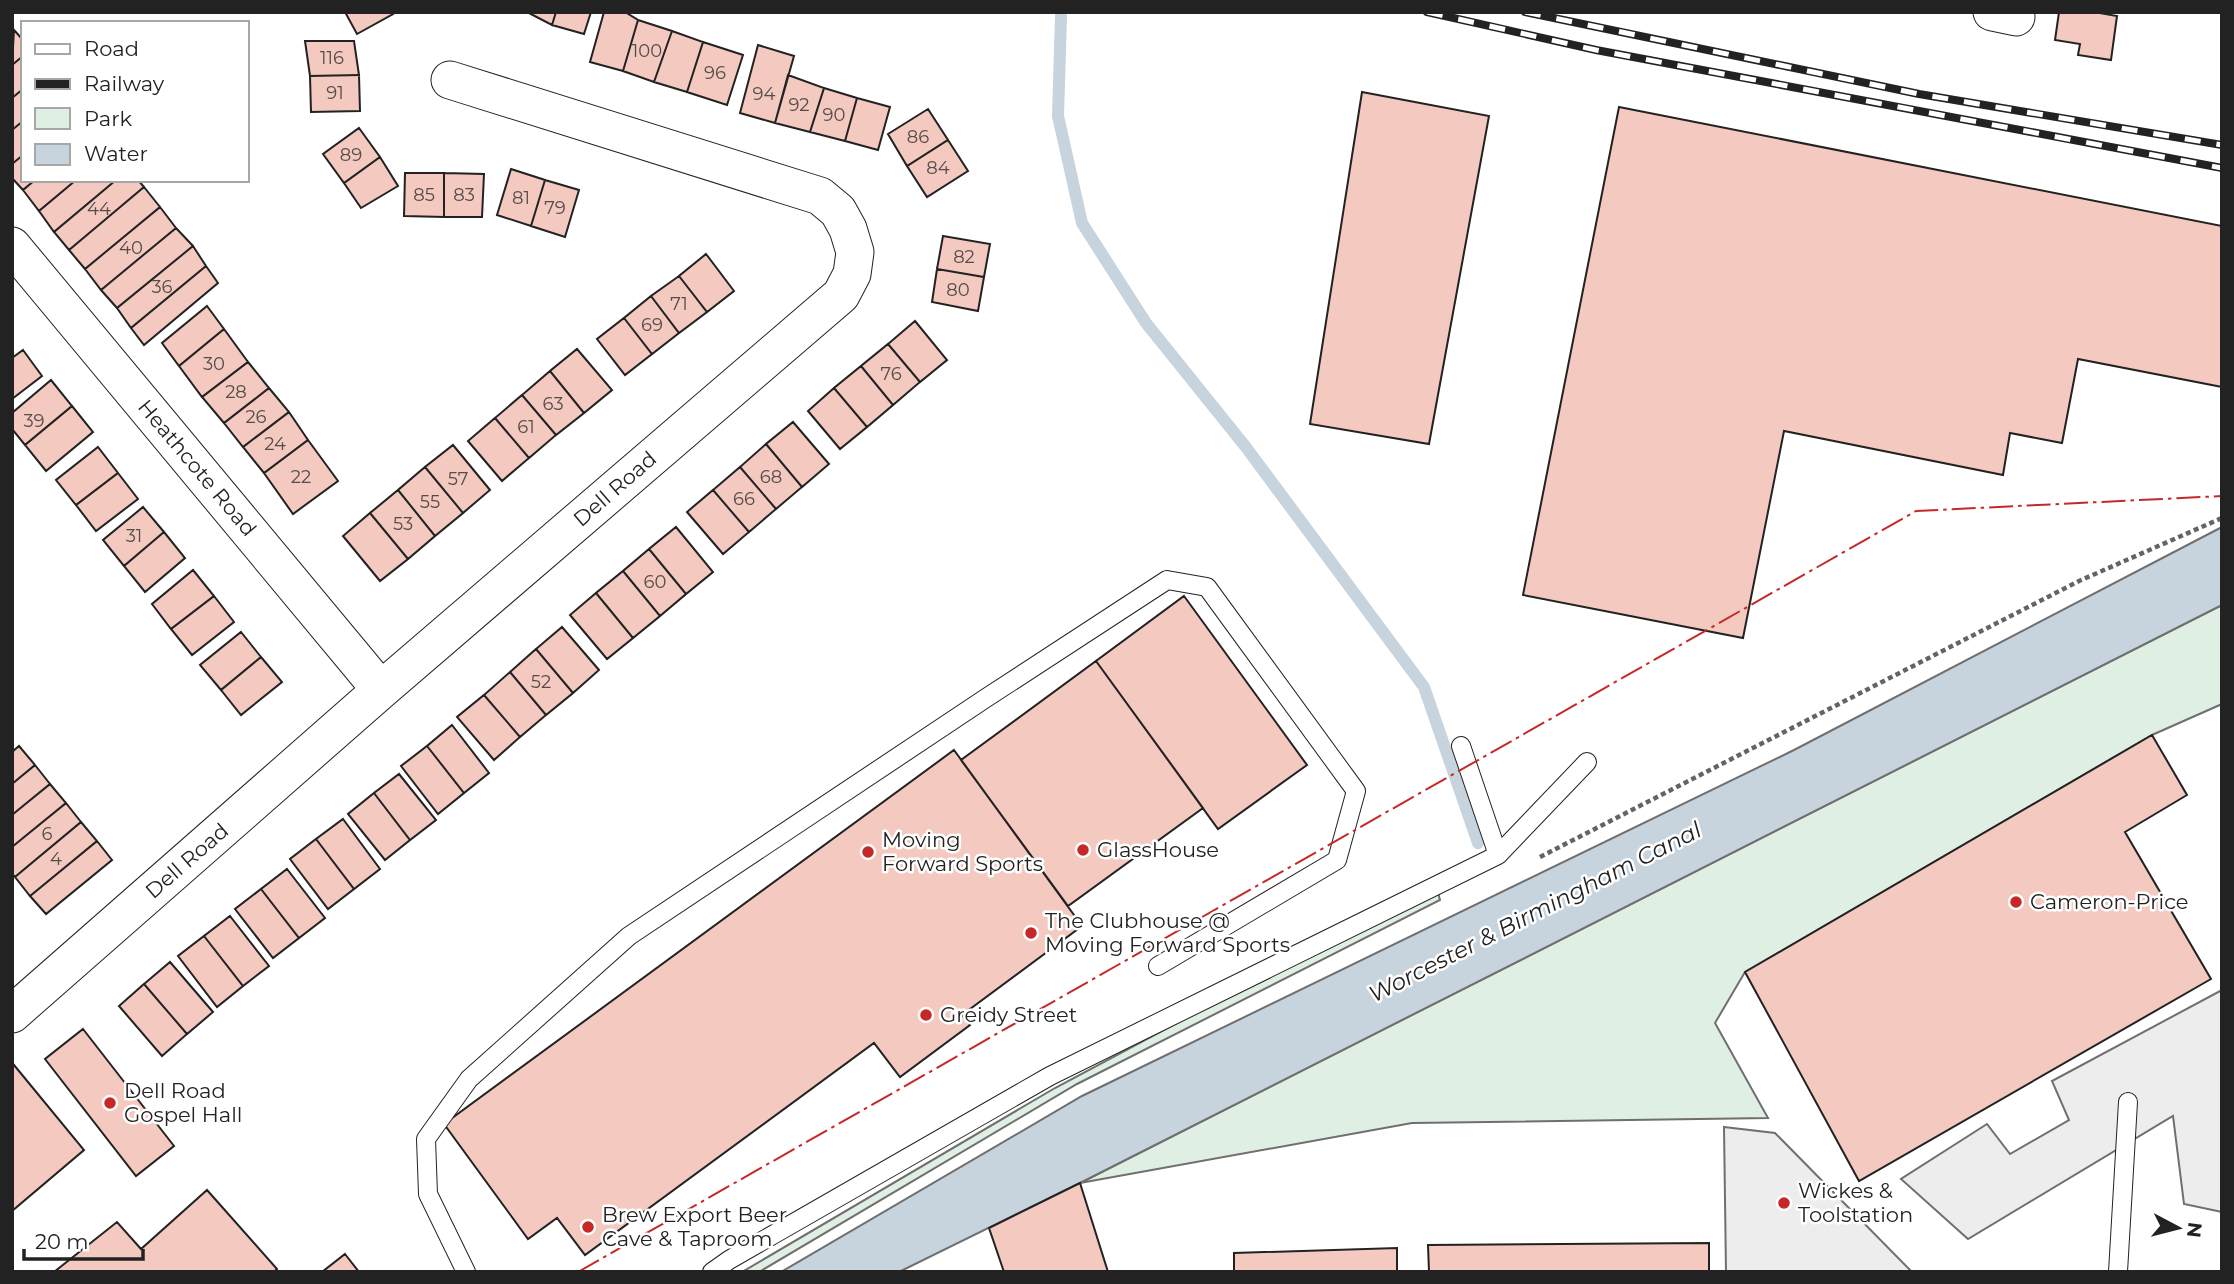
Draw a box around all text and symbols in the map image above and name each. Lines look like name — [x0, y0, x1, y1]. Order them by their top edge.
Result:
legend — [21, 21, 248, 182]
text: Road — [84, 36, 139, 61]
house number: 100 — [632, 40, 662, 62]
house number: 116 — [320, 47, 344, 69]
house number: 96 — [704, 62, 726, 84]
text: Railway — [84, 71, 165, 96]
house number: 91 — [326, 82, 344, 104]
house number: 94 — [753, 83, 776, 105]
house number: 92 — [788, 94, 810, 116]
house number: 90 — [823, 104, 845, 126]
text: Park — [84, 106, 132, 131]
house number: 86 — [907, 126, 929, 148]
text: Water — [84, 141, 148, 166]
house number: 89 — [340, 144, 362, 166]
house number: 84 — [926, 157, 950, 179]
house number: 85 — [413, 184, 435, 206]
house number: 83 — [453, 184, 475, 206]
house number: 81 — [512, 187, 530, 209]
house number: 79 — [544, 197, 566, 219]
house number: 44 — [87, 198, 111, 220]
house number: 40 — [119, 237, 143, 259]
house number: 82 — [953, 246, 975, 268]
house number: 36 — [151, 276, 173, 298]
house number: 80 — [946, 279, 970, 301]
house number: 71 — [670, 293, 688, 315]
house number: 69 — [641, 314, 663, 336]
house number: 30 — [203, 353, 225, 375]
house number: 76 — [880, 363, 902, 385]
house number: 28 — [225, 381, 247, 403]
house number: 63 — [542, 393, 564, 415]
street label: Heathcote Road — [133, 394, 262, 541]
house number: 26 — [245, 406, 267, 428]
house number: 39 — [23, 410, 45, 432]
house number: 61 — [517, 416, 535, 438]
house number: 24 — [264, 433, 286, 455]
street label: Dell Road — [568, 446, 661, 531]
house number: 22 — [291, 466, 311, 488]
house number: 68 — [760, 466, 782, 488]
house number: 57 — [448, 468, 468, 490]
house number: 66 — [733, 488, 755, 510]
house number: 55 — [420, 491, 440, 513]
house number: 53 — [393, 513, 413, 535]
house number: 31 — [126, 525, 142, 547]
house number: 60 — [644, 571, 666, 593]
house number: 52 — [531, 671, 551, 693]
water label: Worcester & Birmingham Canal — [1364, 815, 1707, 1008]
street label: Dell Road — [140, 818, 233, 903]
house number: 6 — [42, 823, 53, 845]
place label: Moving Forward Sports — [882, 827, 1043, 876]
place label: GlassHouse — [1097, 837, 1219, 862]
marker: GlassHouse — [1075, 842, 1091, 858]
marker: Moving Forward Sports — [860, 844, 876, 860]
house number: 4 — [50, 848, 62, 870]
place label: Cameron-Price — [2030, 889, 2188, 914]
marker: Cameron-Price — [2008, 894, 2024, 910]
place label: The Clubhouse @ Moving Forward Sports — [1045, 908, 1290, 957]
marker: The Clubhouse @ Moving Forward Sports — [1023, 925, 1039, 941]
place label: Greidy Street — [940, 1002, 1077, 1027]
marker: Greidy Street — [918, 1007, 934, 1023]
place label: Dell Road Gospel Hall — [124, 1078, 242, 1127]
marker: Dell Road Gospel Hall — [102, 1095, 118, 1111]
place label: Wickes & Toolstation — [1798, 1178, 1913, 1227]
north arrow — [2143, 1193, 2213, 1263]
marker: Wickes & Toolstation — [1776, 1195, 1792, 1211]
place label: Brew Export Beer Cave & Taproom — [602, 1202, 787, 1251]
scale bar — [24, 1218, 144, 1262]
marker: Brew Export Beer Cave & Taproom — [580, 1219, 596, 1235]
text: N — [2182, 1221, 2207, 1239]
text: 20 m — [35, 1229, 89, 1254]

